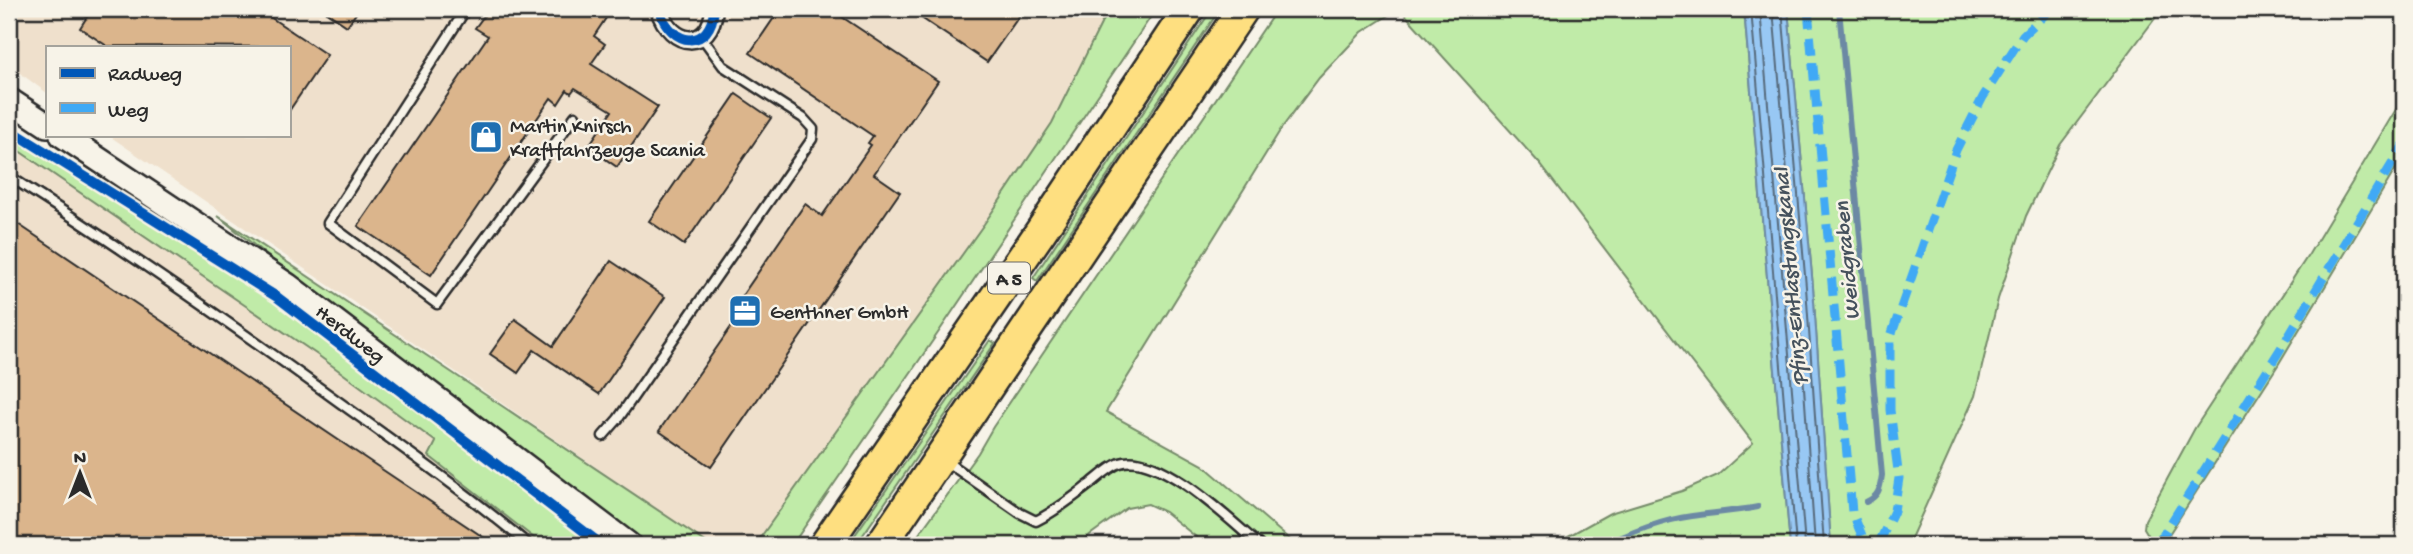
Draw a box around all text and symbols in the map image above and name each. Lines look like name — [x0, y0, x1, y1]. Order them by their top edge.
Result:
legend — [46, 46, 290, 136]
text: Radweg — [108, 64, 182, 89]
text: Weg — [108, 100, 149, 125]
place label: Martin Knirsch Kraftfahrzeuge Scania — [510, 116, 706, 165]
shop icon: Martin Knirsch Kraftfahrzeuge Scania — [467, 118, 505, 156]
water label: Pfinz-Entlastungskanal — [1769, 165, 1815, 387]
water label: Weidgraben — [1830, 199, 1867, 321]
road number: A 5 — [988, 262, 1030, 294]
office icon: Genthner GmbH — [726, 292, 764, 330]
street label: Herdweg — [309, 301, 389, 371]
place label: Genthner GmbH — [770, 302, 909, 327]
north arrow — [46, 438, 116, 508]
text: N — [74, 448, 86, 471]

